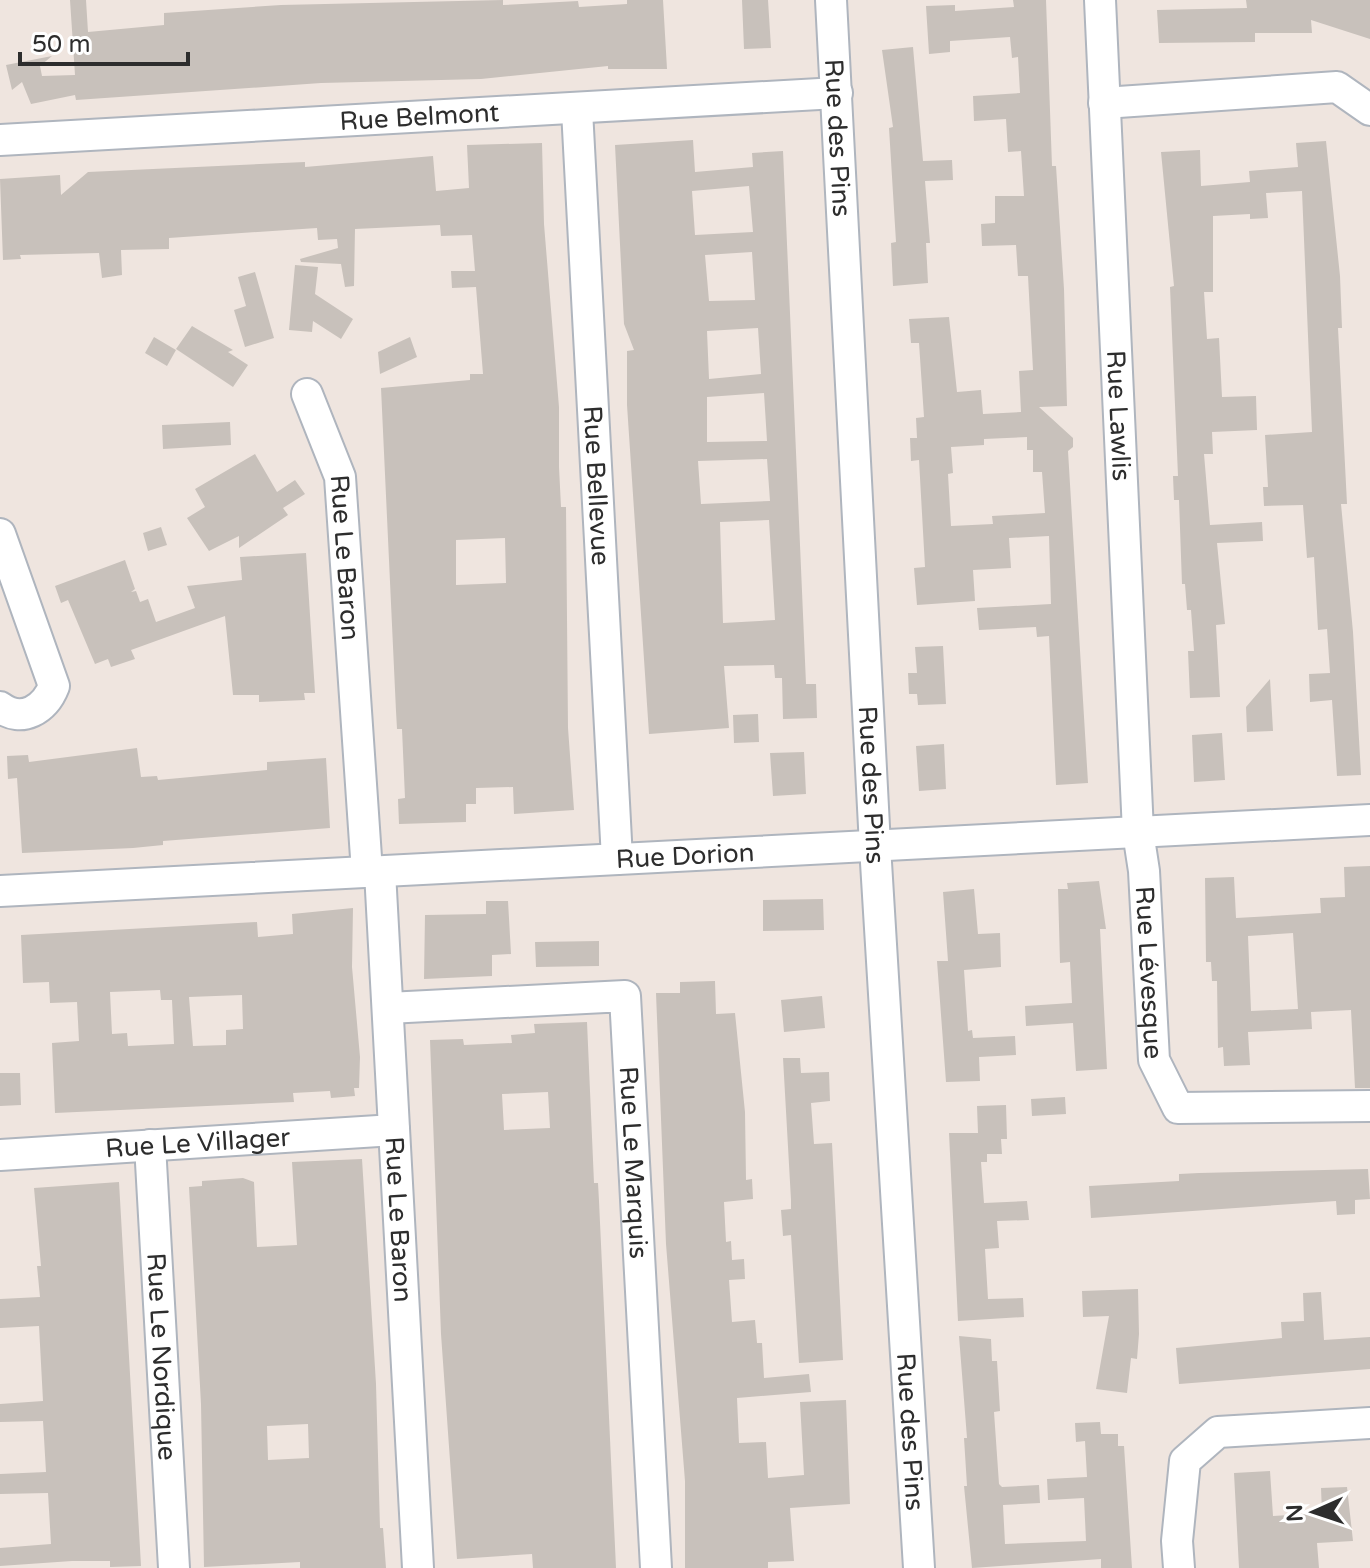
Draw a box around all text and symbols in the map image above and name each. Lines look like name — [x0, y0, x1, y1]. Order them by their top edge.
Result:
scale bar — [20, 16, 188, 66]
text: 50 m — [32, 30, 90, 59]
street label: Rue des Pins — [818, 58, 857, 218]
street label: Rue Belmont — [339, 97, 500, 137]
street label: Rue Lawlis — [1100, 349, 1137, 482]
street label: Rue Bellevue — [577, 405, 616, 566]
street label: Rue Le Baron — [324, 474, 366, 641]
street label: Rue des Pins — [852, 705, 891, 865]
street label: Rue Dorion — [615, 837, 755, 875]
street label: Rue Lévesque — [1129, 885, 1169, 1060]
street label: Rue Le Marquis — [613, 1065, 654, 1260]
street label: Rue Le Villager — [104, 1122, 291, 1164]
street label: Rue Le Baron — [378, 1136, 418, 1303]
street label: Rue Le Nordique — [140, 1252, 183, 1461]
street label: Rue des Pins — [890, 1352, 930, 1512]
north arrow — [1274, 1472, 1354, 1552]
text: N — [1282, 1503, 1308, 1522]

